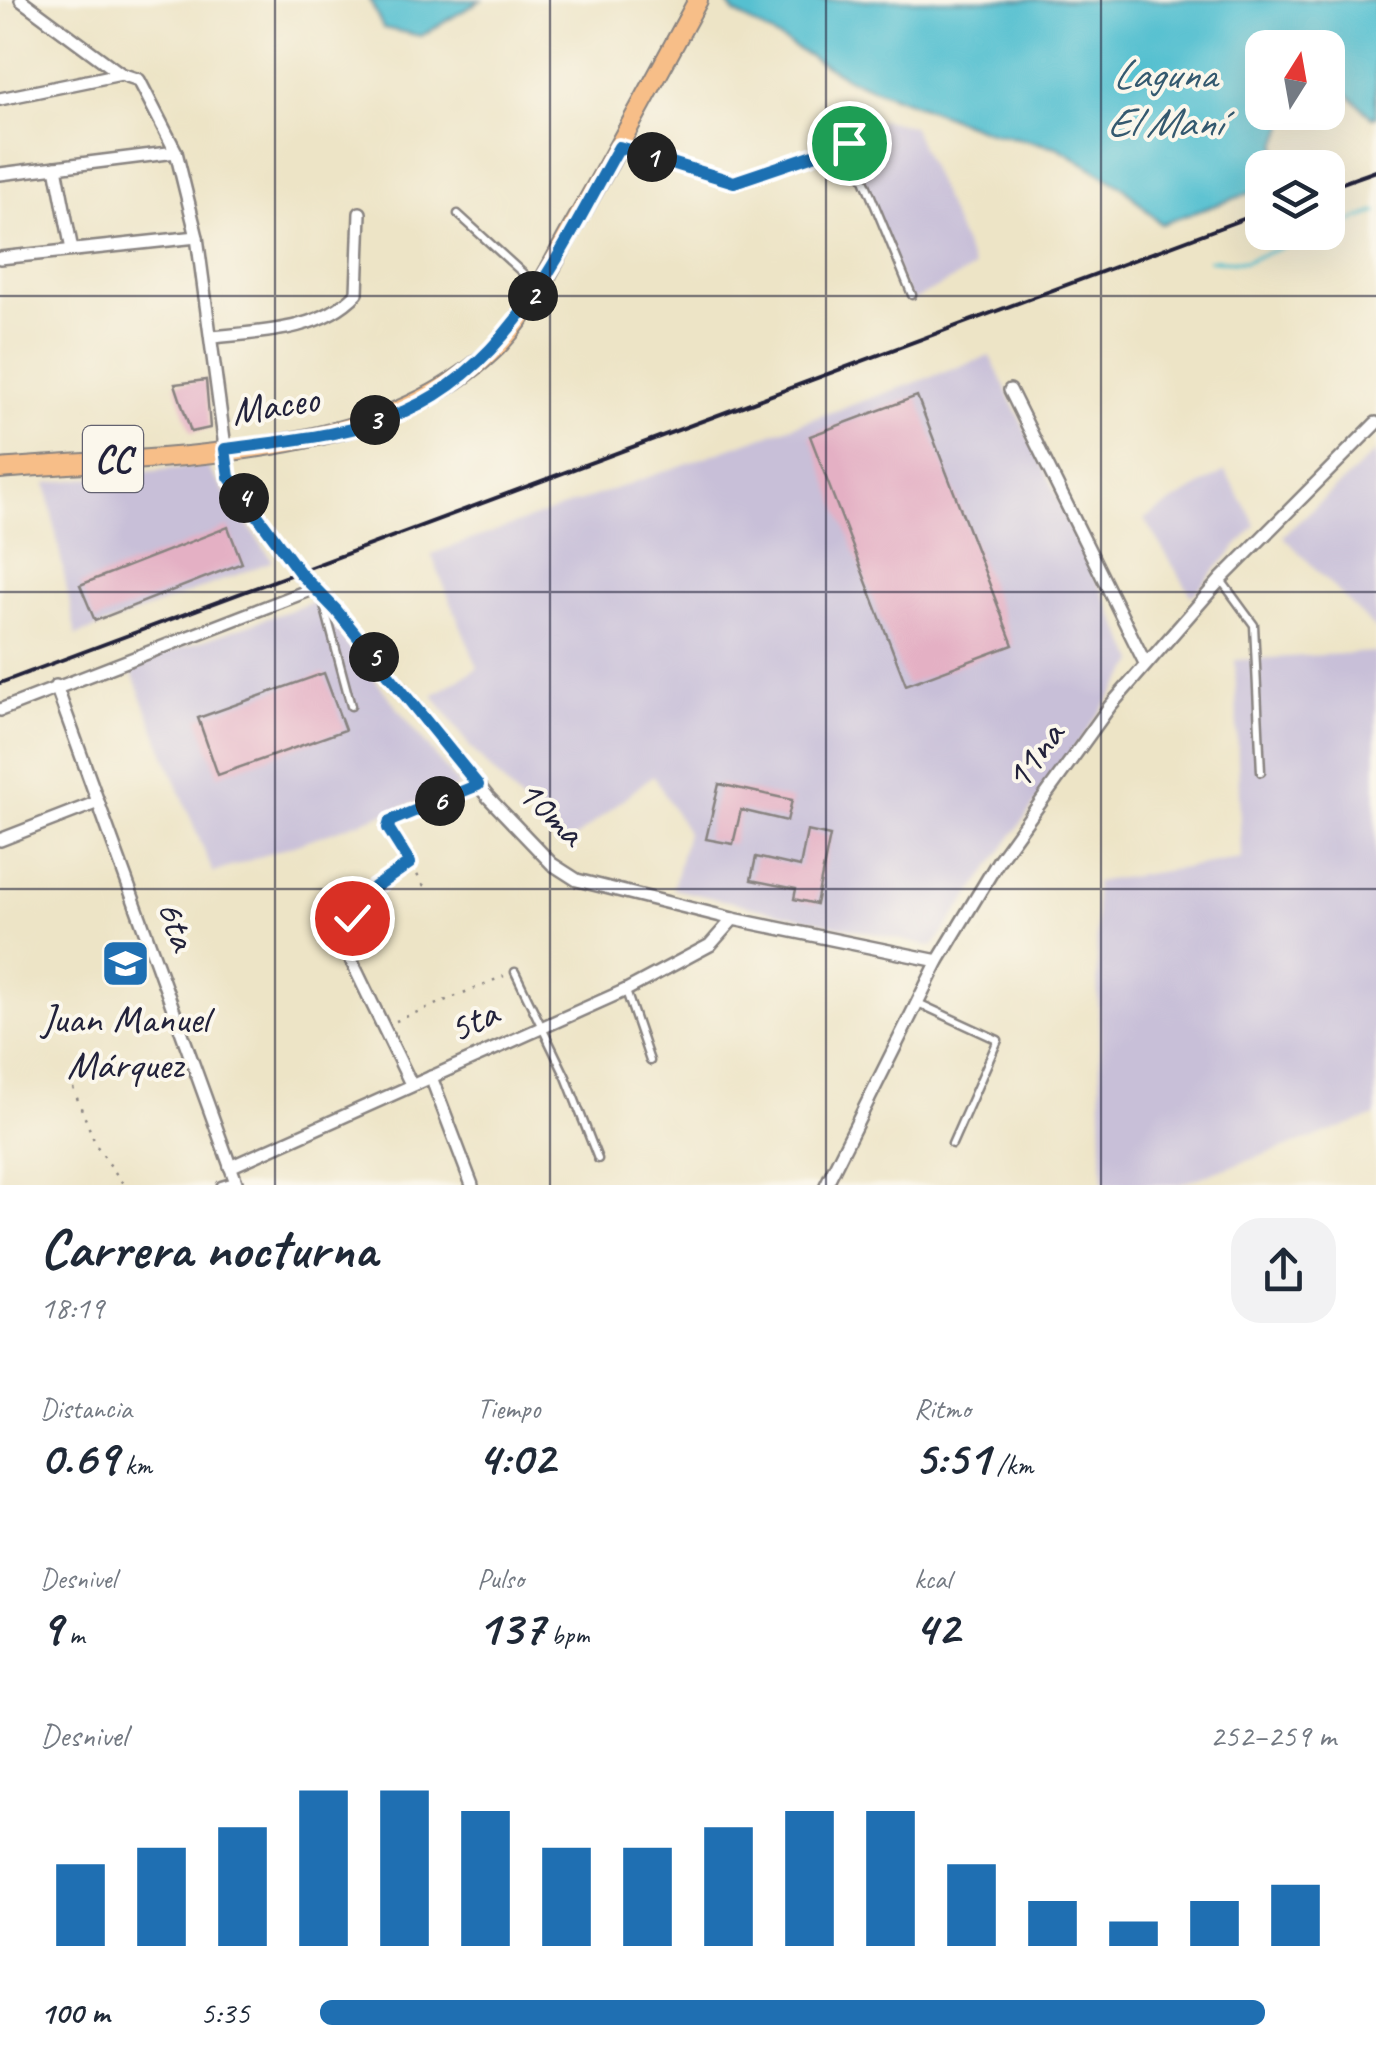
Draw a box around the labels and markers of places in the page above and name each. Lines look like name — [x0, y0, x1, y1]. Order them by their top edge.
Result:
pin — [807, 101, 892, 186]
pin: 1 — [627, 132, 677, 182]
pin: 2 — [508, 271, 558, 321]
pin: 3 — [350, 395, 400, 445]
pin: 4 — [219, 473, 269, 523]
pin: 5 — [349, 632, 399, 682]
pin: 6 — [415, 776, 465, 826]
pin — [310, 876, 395, 961]
school or university icon: Juan Manuel Márquez — [99, 938, 151, 990]
place label: Juan Manuel Márquez — [39, 994, 215, 1090]

